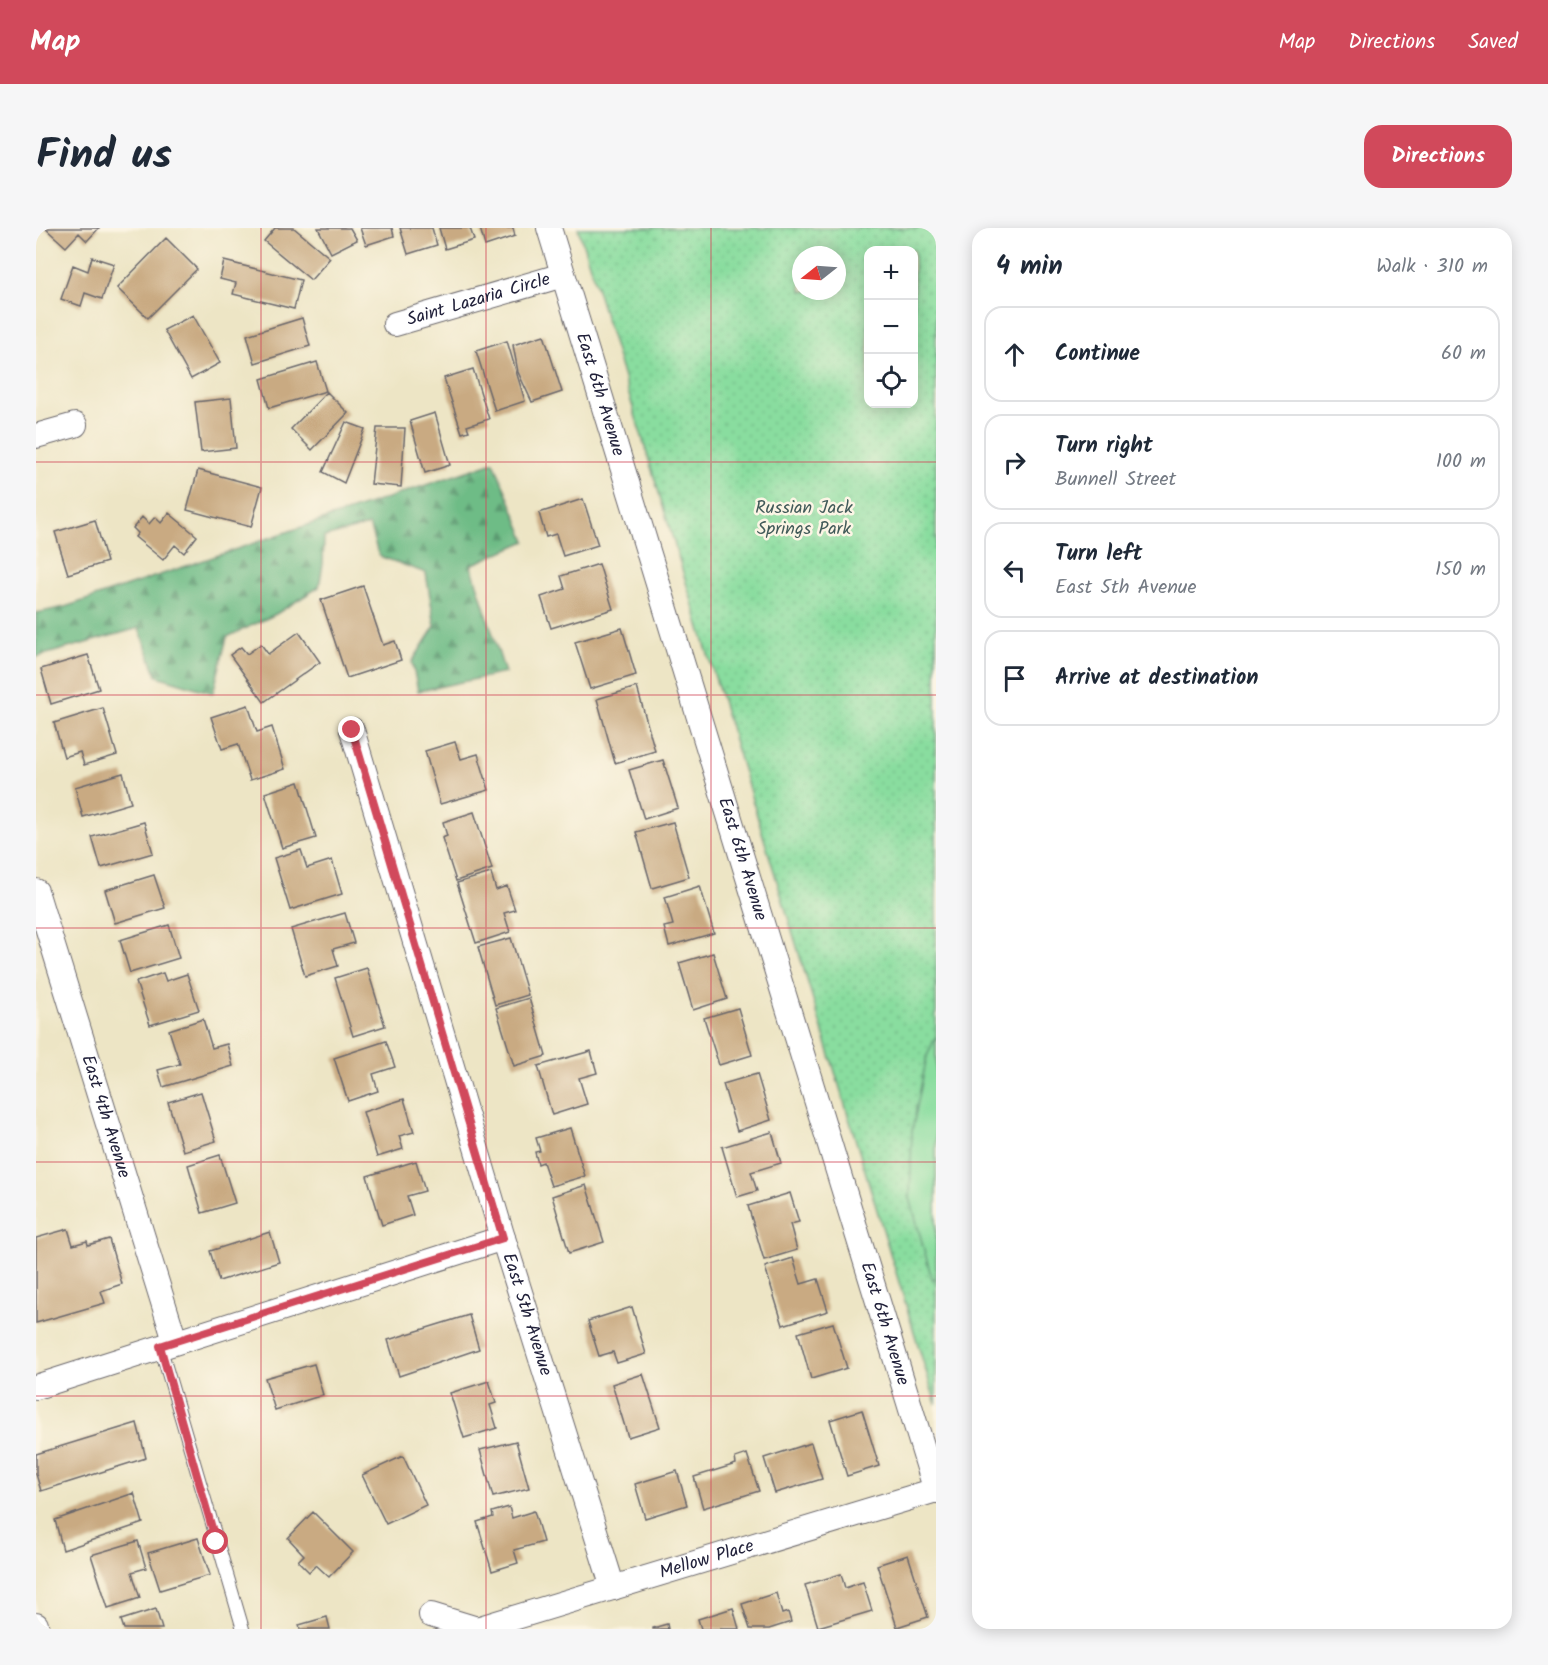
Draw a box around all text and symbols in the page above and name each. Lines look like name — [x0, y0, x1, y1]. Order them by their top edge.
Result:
text: Map — [30, 20, 81, 65]
text: Map — [1279, 26, 1315, 59]
text: Directions — [1348, 26, 1435, 59]
text: Saved — [1468, 26, 1518, 59]
text: Find us — [36, 123, 172, 190]
button: Directions — [1364, 125, 1512, 188]
north arrow — [792, 246, 846, 300]
map controls — [864, 246, 918, 408]
button: + — [864, 246, 918, 300]
text: 4 min — [996, 246, 1063, 288]
text: Walk · 310 m — [1376, 251, 1488, 283]
street label: Saint Lazaria Circle — [403, 265, 554, 334]
button: − — [864, 300, 918, 354]
street label: East 6th Avenue — [567, 329, 633, 460]
text: Continue — [1055, 337, 1140, 372]
icon: ahead — [998, 338, 1031, 371]
text: 60 m — [1441, 338, 1486, 370]
button: locate — [864, 354, 918, 408]
text: Turn right — [1055, 429, 1153, 464]
icon: right — [998, 446, 1031, 479]
text: 100 m — [1436, 446, 1486, 478]
text: Bunnell Street — [1055, 464, 1176, 496]
park label: Russian Jack Springs Park — [755, 494, 853, 544]
text: Turn left — [1055, 537, 1142, 572]
icon: left — [998, 554, 1031, 587]
text: 150 m — [1435, 554, 1486, 586]
text: East 5th Avenue — [1055, 572, 1196, 604]
text: Arrive at destination — [1055, 661, 1258, 696]
icon: arrive — [998, 662, 1031, 695]
route end — [338, 716, 364, 742]
street label: East 6th Avenue — [710, 794, 775, 924]
street label: East 4th Avenue — [73, 1051, 138, 1182]
street label: East 5th Avenue — [494, 1249, 560, 1379]
street label: East 6th Avenue — [852, 1258, 917, 1389]
route start — [202, 1528, 228, 1554]
street label: Mellow Place — [656, 1531, 758, 1587]

